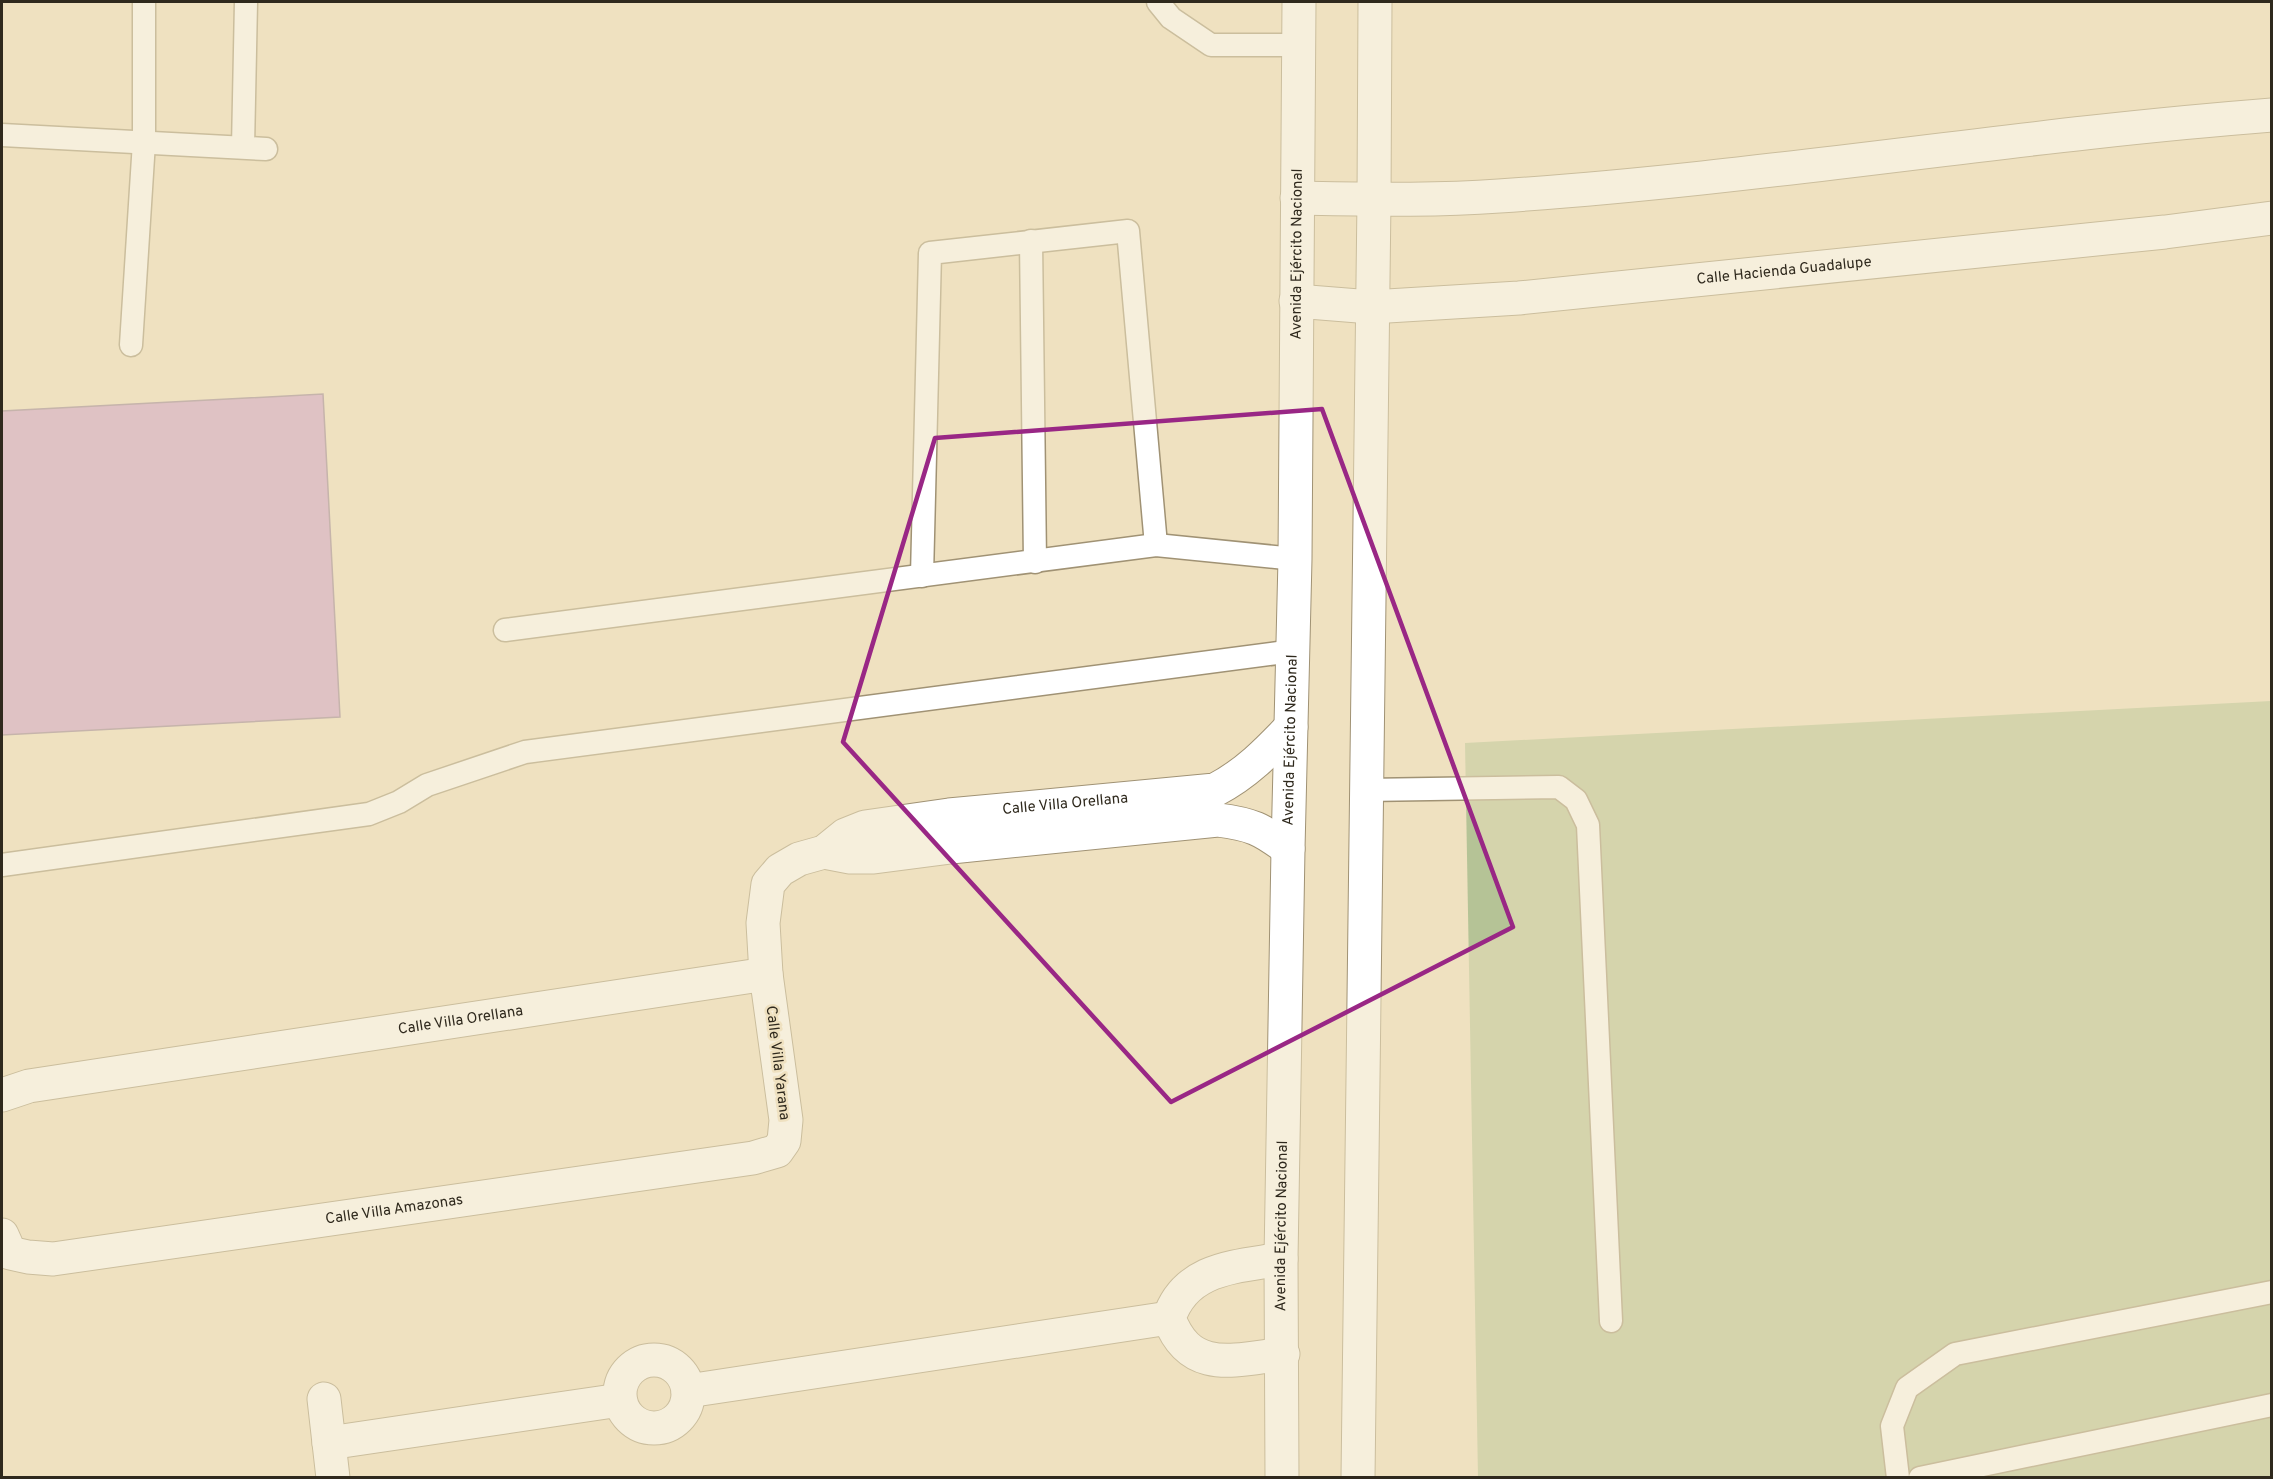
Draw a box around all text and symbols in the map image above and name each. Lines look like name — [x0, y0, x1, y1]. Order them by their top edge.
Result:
street label: Avenida Ejército Nacional — [1287, 169, 1307, 340]
street label: Calle Hacienda Guadalupe — [1696, 253, 1873, 289]
street label: Avenida Ejército Nacional — [1279, 654, 1302, 826]
street label: Calle Villa Orellana — [1001, 789, 1129, 819]
street label: Calle Villa Orellana — [397, 1002, 524, 1039]
street label: Calle Villa Yarana — [761, 1005, 793, 1121]
street label: Avenida Ejército Nacional — [1271, 1140, 1293, 1312]
street label: Calle Villa Amazonas — [324, 1190, 464, 1229]

